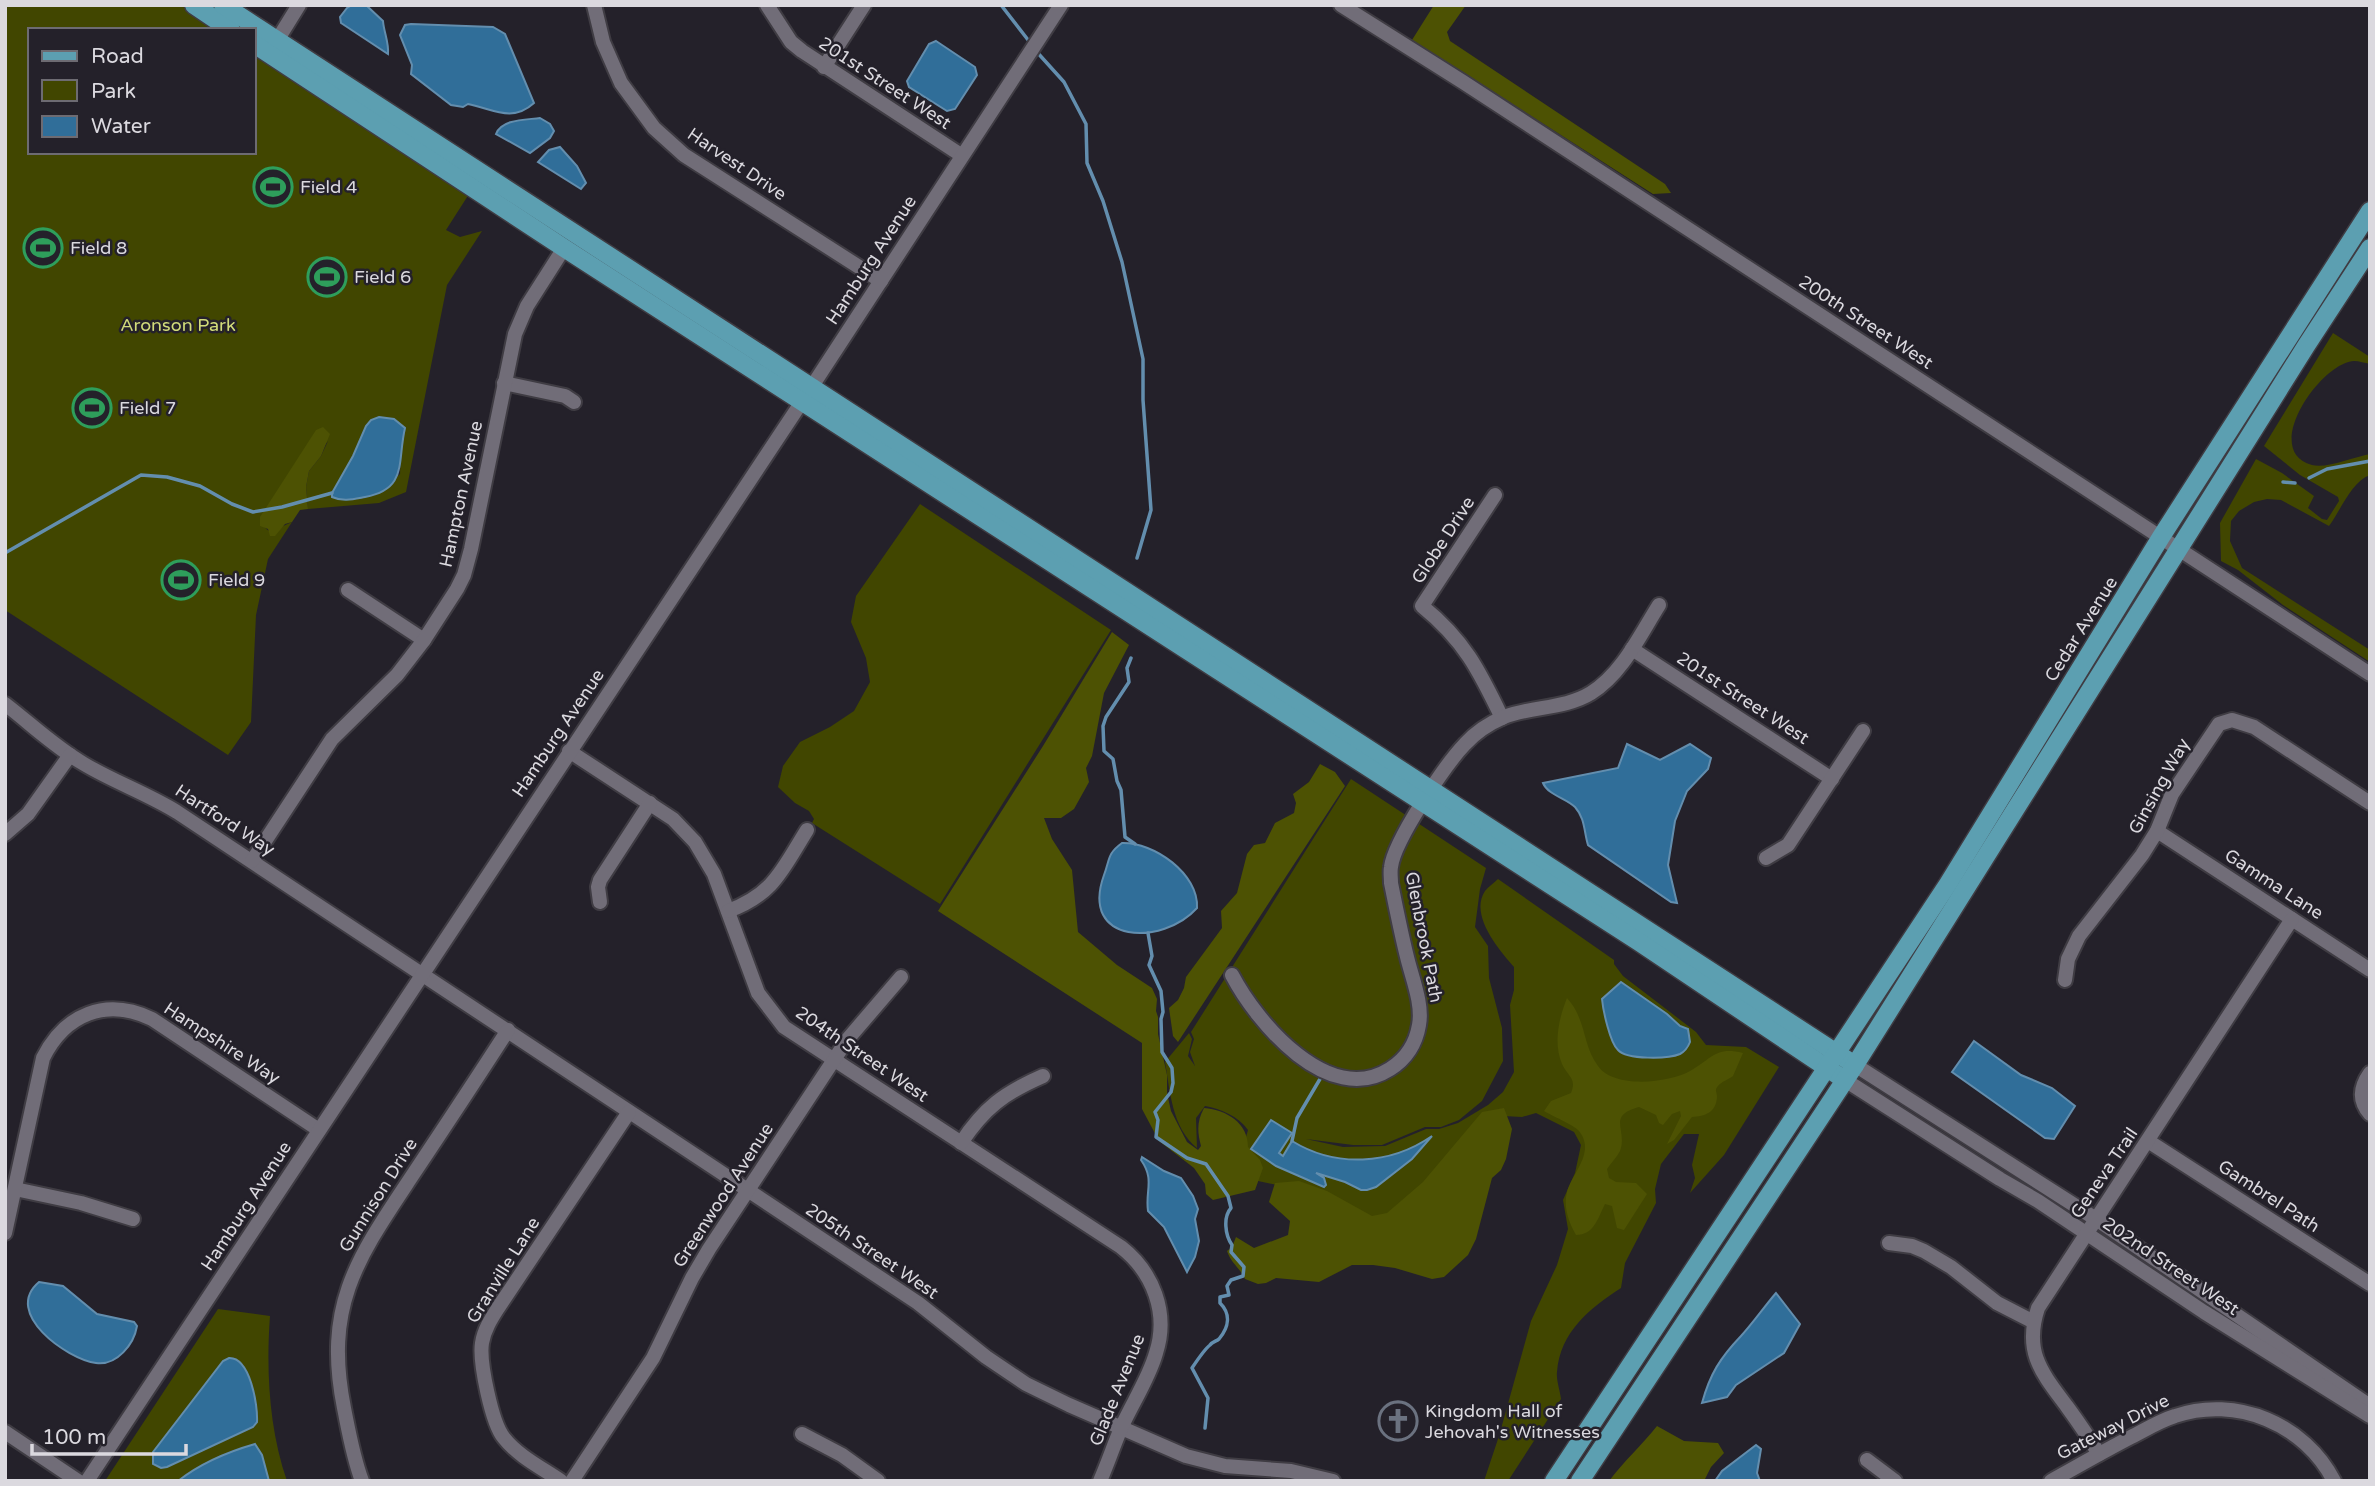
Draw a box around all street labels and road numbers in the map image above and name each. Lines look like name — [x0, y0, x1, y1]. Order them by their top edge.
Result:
street label: 201st Street West — [815, 32, 955, 134]
street label: Harvest Drive — [683, 123, 791, 205]
street label: Hamburg Avenue — [821, 191, 921, 329]
street label: 200th Street West — [1795, 270, 1937, 374]
street label: Hampton Avenue — [435, 419, 487, 569]
street label: Globe Drive — [1407, 492, 1479, 588]
street label: Cedar Avenue — [2040, 572, 2122, 686]
street label: 201st Street West — [1673, 647, 1813, 749]
street label: Hamburg Avenue — [507, 665, 609, 801]
street label: Ginsing Way — [2124, 734, 2195, 838]
street label: Hartford Way — [171, 780, 279, 861]
street label: Gamma Lane — [2221, 844, 2327, 924]
street label: Glenbrook Path — [1401, 870, 1447, 1004]
street label: Hampshire Way — [160, 997, 285, 1089]
street label: 204th Street West — [791, 1001, 933, 1107]
street label: Greenwood Avenue — [668, 1119, 778, 1271]
street label: Geneva Trail — [2066, 1123, 2142, 1223]
street label: Gunnison Drive — [334, 1134, 422, 1256]
street label: Hamburg Avenue — [196, 1137, 296, 1275]
street label: Gambrel Path — [2214, 1155, 2324, 1237]
street label: 205th Street West — [801, 1198, 943, 1304]
street label: 202nd Street West — [2098, 1212, 2244, 1320]
street label: Granville Lane — [462, 1213, 544, 1327]
street label: Glade Avenue — [1085, 1331, 1149, 1449]
street label: Gateway Drive — [2053, 1389, 2173, 1465]

